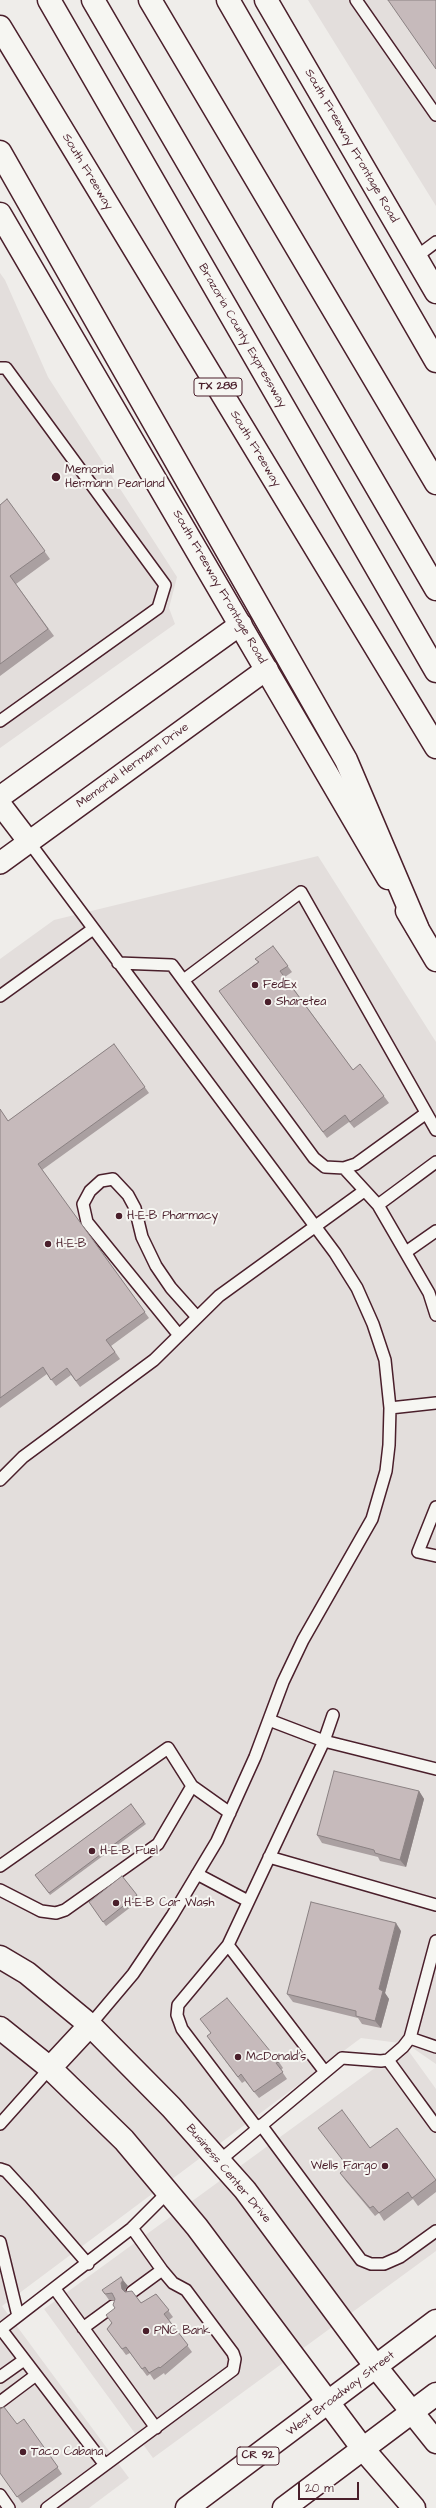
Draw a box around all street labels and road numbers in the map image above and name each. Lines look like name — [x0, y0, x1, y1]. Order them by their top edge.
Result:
street label: South Freeway Frontage Road — [301, 67, 401, 225]
street label: South Freeway — [59, 131, 115, 213]
street label: Brazoria County Expressway — [195, 261, 289, 411]
road number: TX 288 — [194, 378, 242, 396]
street label: South Freeway — [227, 408, 283, 490]
street label: South Freeway Frontage Road — [169, 508, 269, 666]
street label: Memorial Hermann Drive — [74, 720, 192, 812]
street label: Business Center Drive — [182, 2122, 274, 2226]
street label: West Broadway Street — [284, 2349, 398, 2439]
road number: CR 92 — [237, 2447, 279, 2465]

